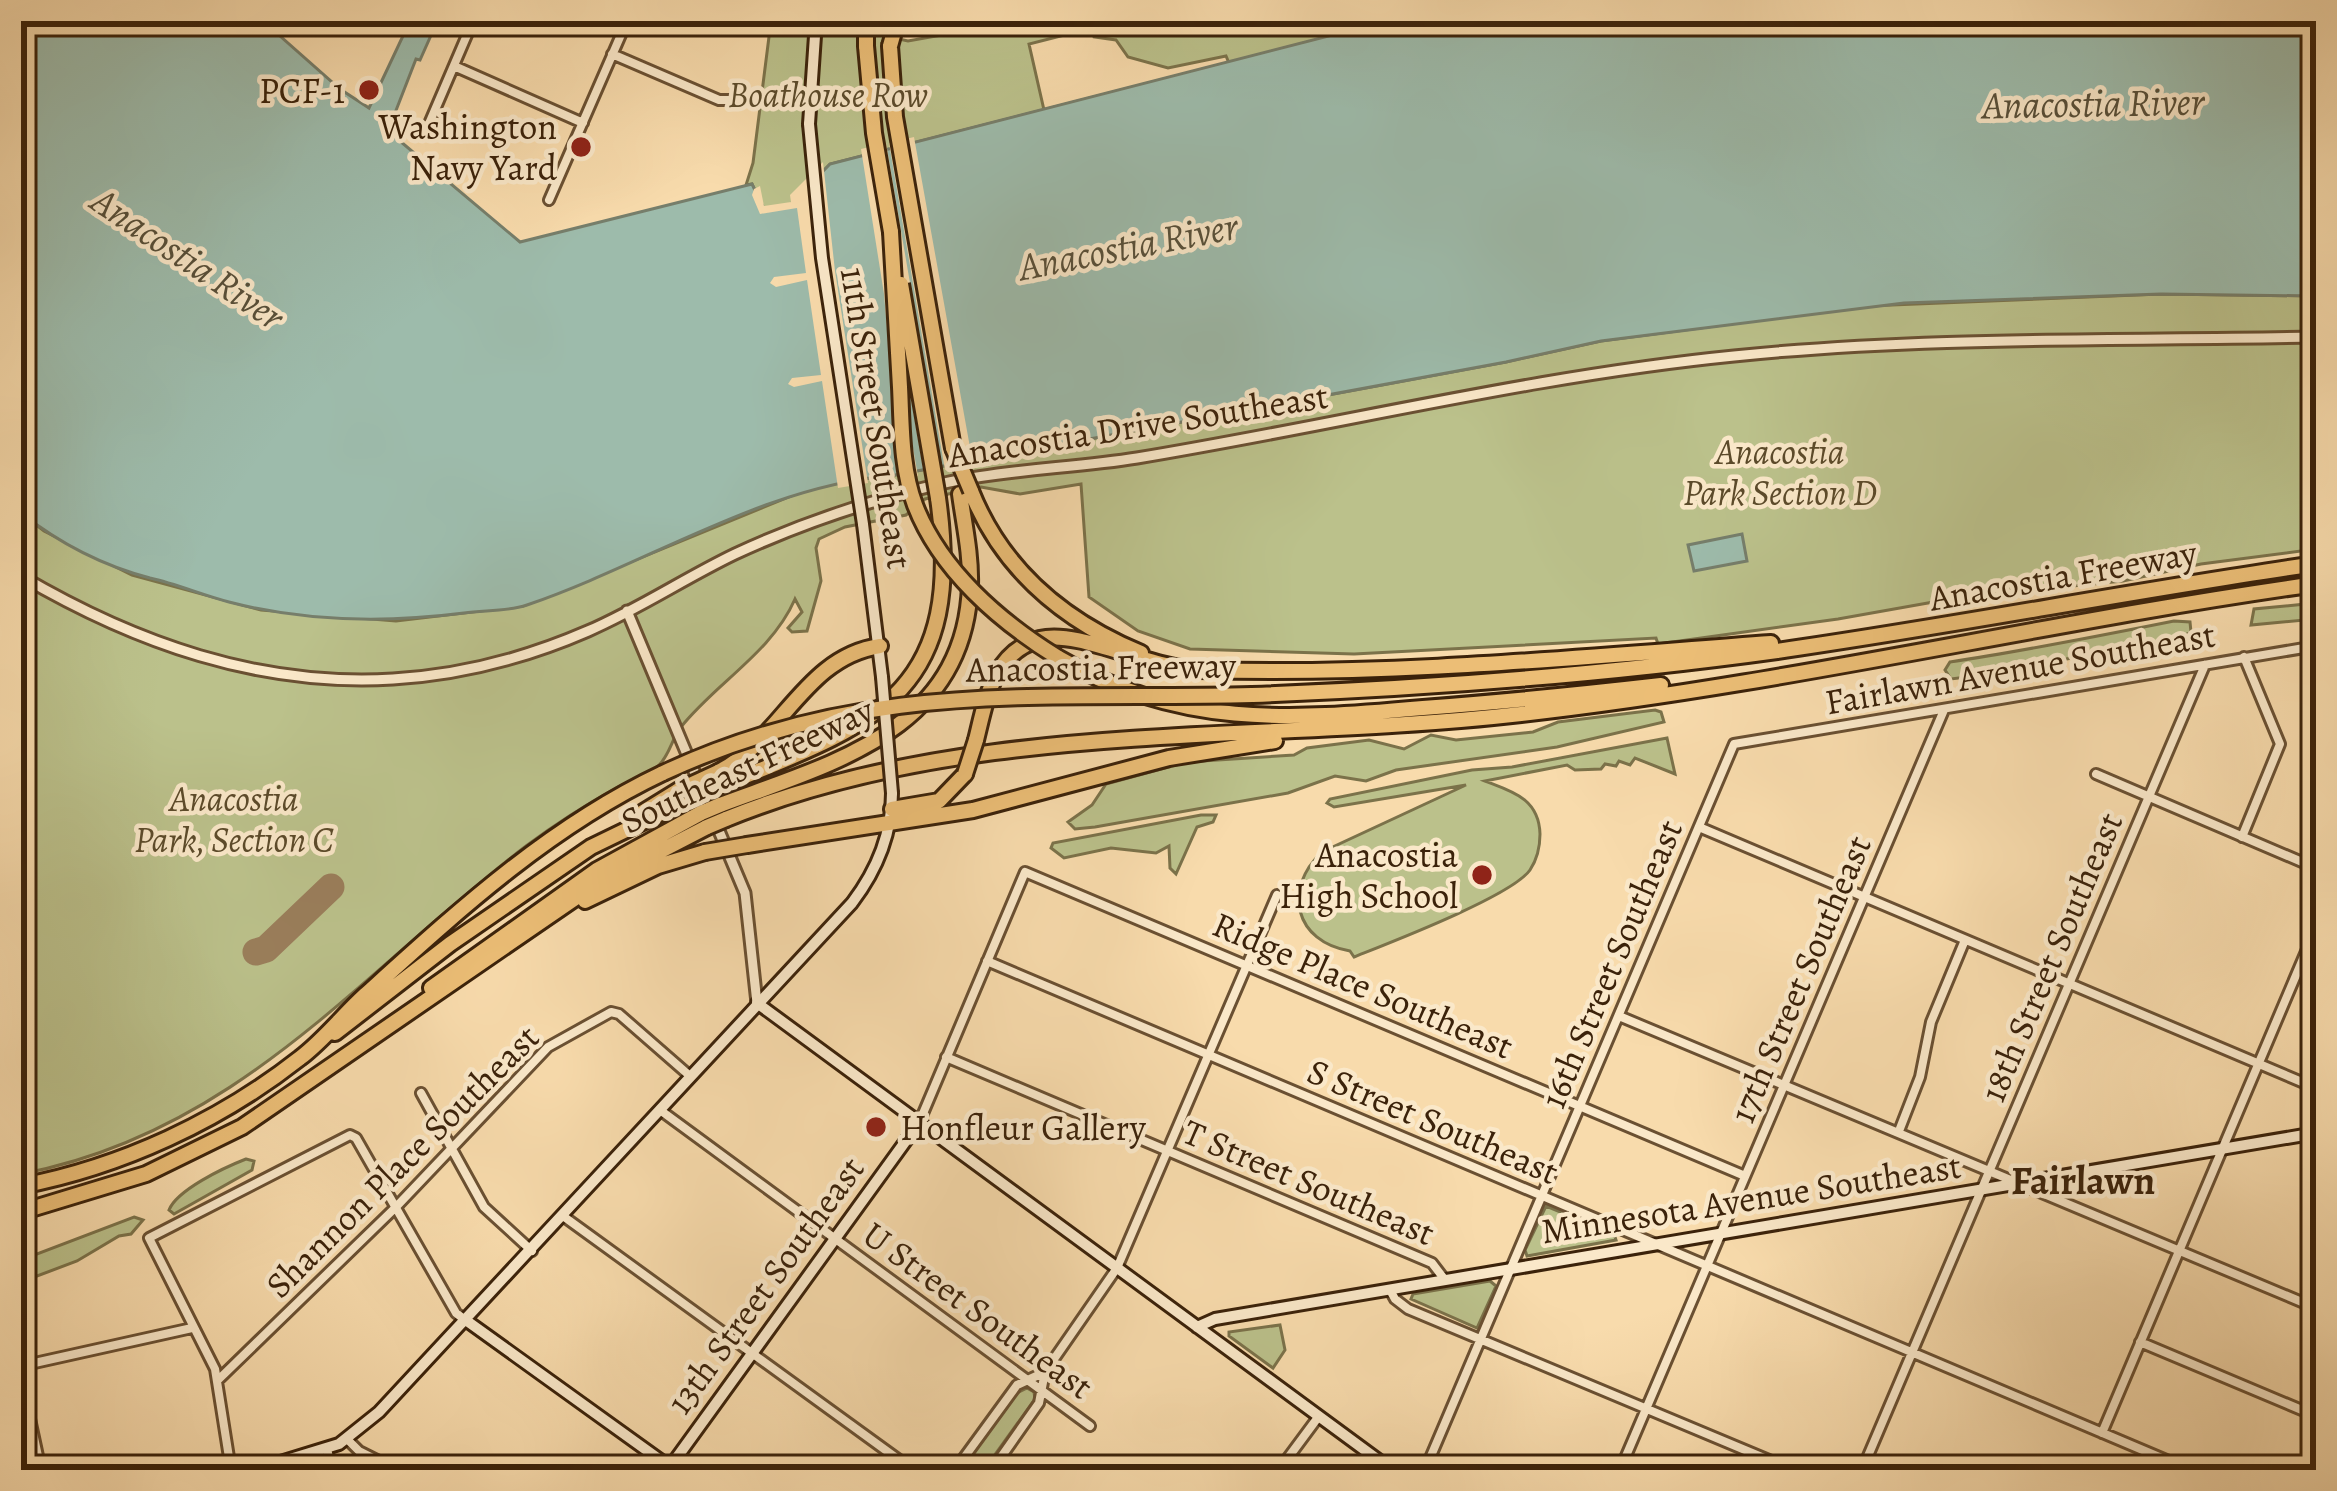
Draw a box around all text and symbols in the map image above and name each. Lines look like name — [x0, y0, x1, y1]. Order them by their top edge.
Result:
place label: PCF-1 — [259, 66, 345, 115]
park label: Boathouse Row — [728, 70, 928, 119]
water label: Anacostia River — [1980, 75, 2206, 131]
marker: PCF-1 — [356, 77, 382, 103]
place label: Washington Navy Yard — [377, 102, 558, 192]
marker: Washington Navy Yard — [568, 134, 594, 160]
water label: Anacostia River — [79, 173, 296, 343]
water label: Anacostia River — [1012, 199, 1244, 294]
street label: 11th Street Southeast — [829, 264, 925, 572]
street label: Anacostia Drive Southeast — [944, 371, 1332, 479]
park label: Anacostia Park Section D — [1683, 427, 1877, 517]
street label: Anacostia Freeway — [1925, 527, 2201, 623]
street label: Fairlawn Avenue Southeast — [1821, 610, 2219, 726]
street label: Anacostia Freeway — [964, 640, 1237, 694]
street label: Southeast Freeway — [613, 685, 882, 845]
park label: Anacostia Park, Section C — [134, 774, 334, 864]
street label: 18th Street Southeast — [1968, 805, 2134, 1109]
street label: 16th Street Southeast — [1528, 812, 1694, 1116]
street label: 17th Street Southeast — [1717, 828, 1883, 1130]
place label: Anacostia High School — [1279, 830, 1458, 920]
marker: Anacostia High School — [1469, 862, 1495, 888]
street label: Ridge Place Southeast — [1205, 900, 1521, 1070]
street label: Shannon Place Southeast — [254, 1013, 550, 1309]
street label: S Street Southeast — [1300, 1046, 1566, 1196]
place label: Honfleur Gallery — [900, 1103, 1147, 1152]
street label: T Street Southeast — [1176, 1107, 1442, 1257]
marker: Honfleur Gallery — [863, 1114, 889, 1140]
street label: Minnesota Avenue Southeast — [1538, 1141, 1965, 1255]
street label: 13th Street Southeast — [655, 1146, 875, 1424]
district label: Fairlawn — [2011, 1154, 2155, 1207]
street label: U Street Southeast — [853, 1210, 1103, 1410]

